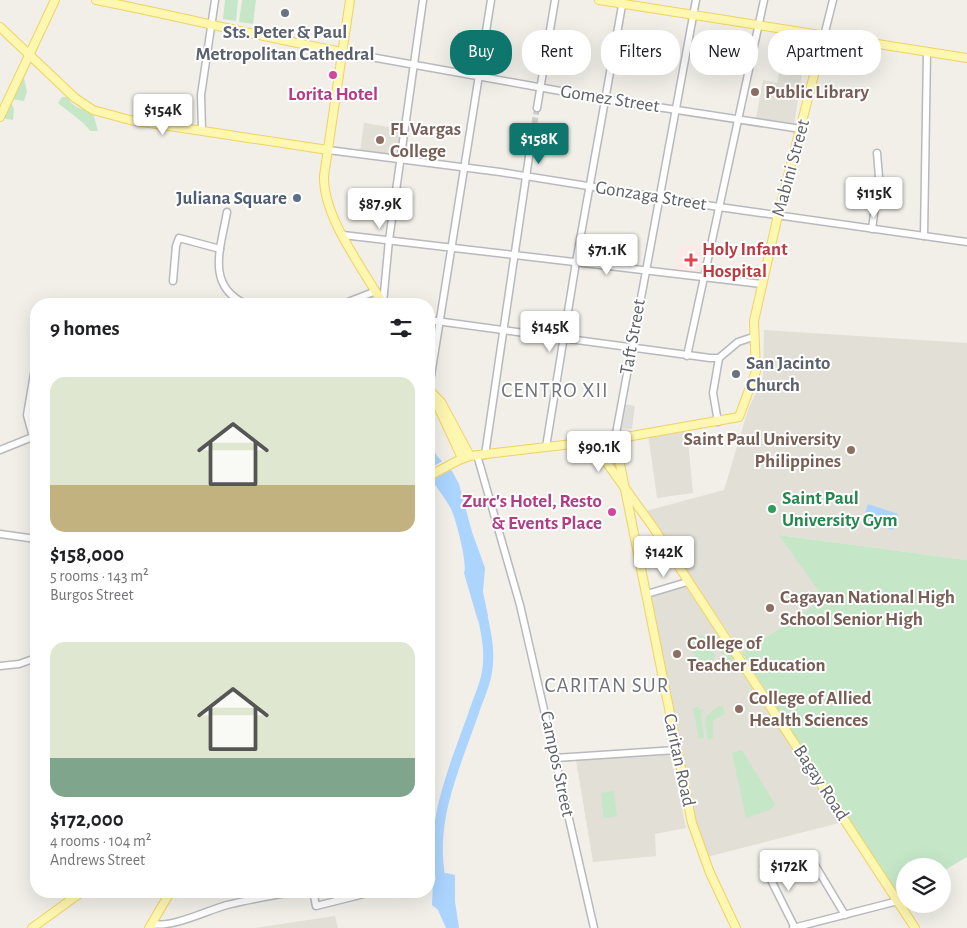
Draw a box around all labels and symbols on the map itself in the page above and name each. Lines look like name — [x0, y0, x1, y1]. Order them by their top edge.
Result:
marker: Sts. Peter & Paul Metropolitan Cathedral — [279, 7, 291, 19]
place label: Sts. Peter & Paul Metropolitan Cathedral — [196, 23, 374, 64]
marker: Lorita Hotel — [327, 69, 339, 81]
street label: Gomez Street — [559, 82, 661, 116]
place label: Public Library — [765, 83, 870, 102]
place label: Lorita Hotel — [288, 85, 378, 104]
marker: Public Library — [749, 86, 761, 98]
pin: $154K — [128, 94, 198, 136]
street label: Mabini Street — [769, 117, 813, 219]
place label: FL Vargas College — [390, 120, 461, 161]
pin: $158K — [504, 122, 574, 165]
marker: FL Vargas College — [374, 134, 386, 146]
pin: $115K — [839, 176, 909, 219]
street label: Gonzaga Street — [594, 178, 708, 214]
pin: $87.9K — [339, 188, 421, 230]
place label: Juliana Square — [176, 189, 287, 208]
marker: Juliana Square — [291, 192, 303, 204]
pin: $71.1K — [566, 234, 648, 276]
place label: Holy Infant Hospital — [702, 240, 788, 281]
marker: Holy Infant Hospital — [684, 253, 698, 267]
street label: Taft Street — [617, 298, 649, 376]
pin: $145K — [515, 310, 585, 353]
place label: San Jacinto Church — [746, 354, 830, 395]
marker: San Jacinto Church — [730, 368, 742, 380]
district label: CENTRO XII — [501, 380, 609, 401]
pin: $90.1K — [558, 430, 640, 473]
place label: Saint Paul University Philippines — [684, 430, 841, 471]
marker: Saint Paul University Philippines — [845, 444, 857, 456]
place label: Saint Paul University Gym — [782, 489, 897, 530]
place label: Zurc's Hotel, Resto & Events Place — [462, 492, 602, 533]
marker: Saint Paul University Gym — [766, 503, 778, 515]
marker: Zurc's Hotel, Resto & Events Place — [606, 506, 618, 518]
pin: $142K — [629, 536, 699, 578]
place label: Cagayan National High School Senior High — [780, 588, 955, 629]
marker: Cagayan National High School Senior High — [764, 602, 776, 614]
place label: College of Teacher Education — [687, 634, 826, 675]
marker: College of Teacher Education — [671, 648, 683, 660]
district label: CARITAN SUR — [545, 675, 669, 696]
place label: College of Allied Health Sciences — [749, 689, 872, 730]
marker: College of Allied Health Sciences — [733, 703, 745, 715]
street label: Campos Street — [537, 709, 577, 819]
street label: Caritan Road — [660, 712, 698, 808]
street label: Bagay Road — [790, 742, 852, 824]
pin: $172K — [754, 850, 824, 892]

